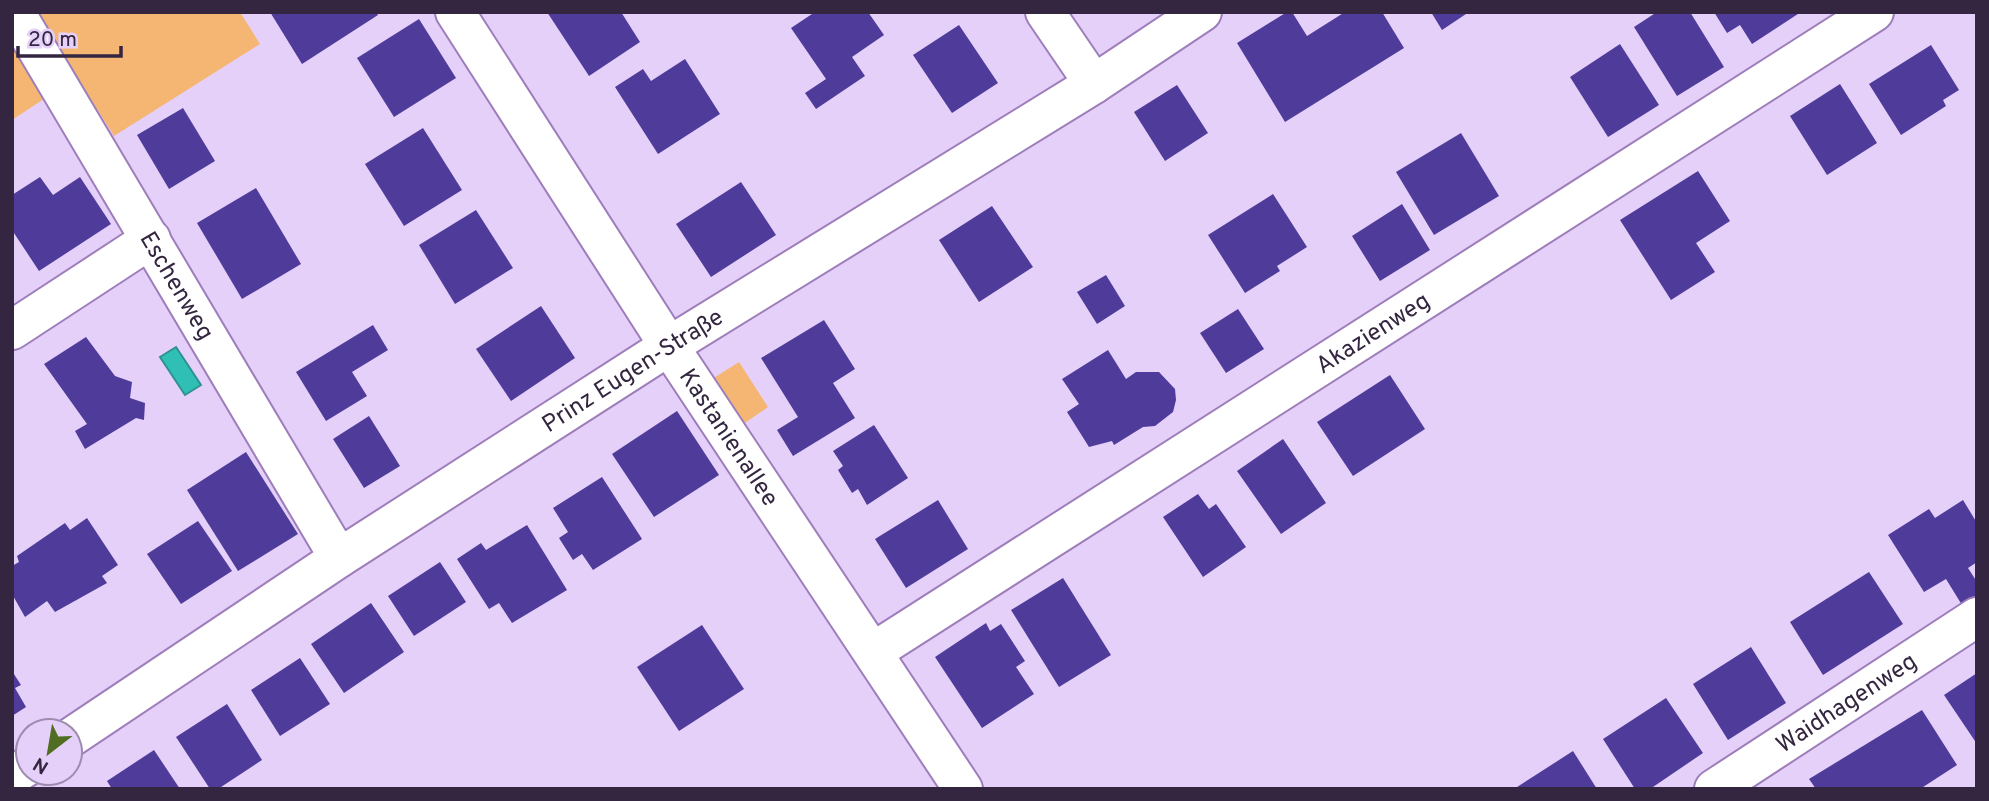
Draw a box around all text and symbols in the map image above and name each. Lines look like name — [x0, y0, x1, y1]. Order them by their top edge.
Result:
scale bar — [18, 14, 121, 58]
text: 20 m — [28, 27, 77, 54]
street label: Eschenweg — [132, 227, 219, 346]
street label: Akazienweg — [1311, 287, 1436, 382]
street label: Prinz Eugen-Straße — [537, 303, 729, 440]
street label: Kastanienallee — [671, 364, 784, 513]
street label: Waidhagenweg — [1771, 647, 1923, 761]
north arrow — [14, 717, 84, 787]
text: N — [29, 751, 53, 779]

